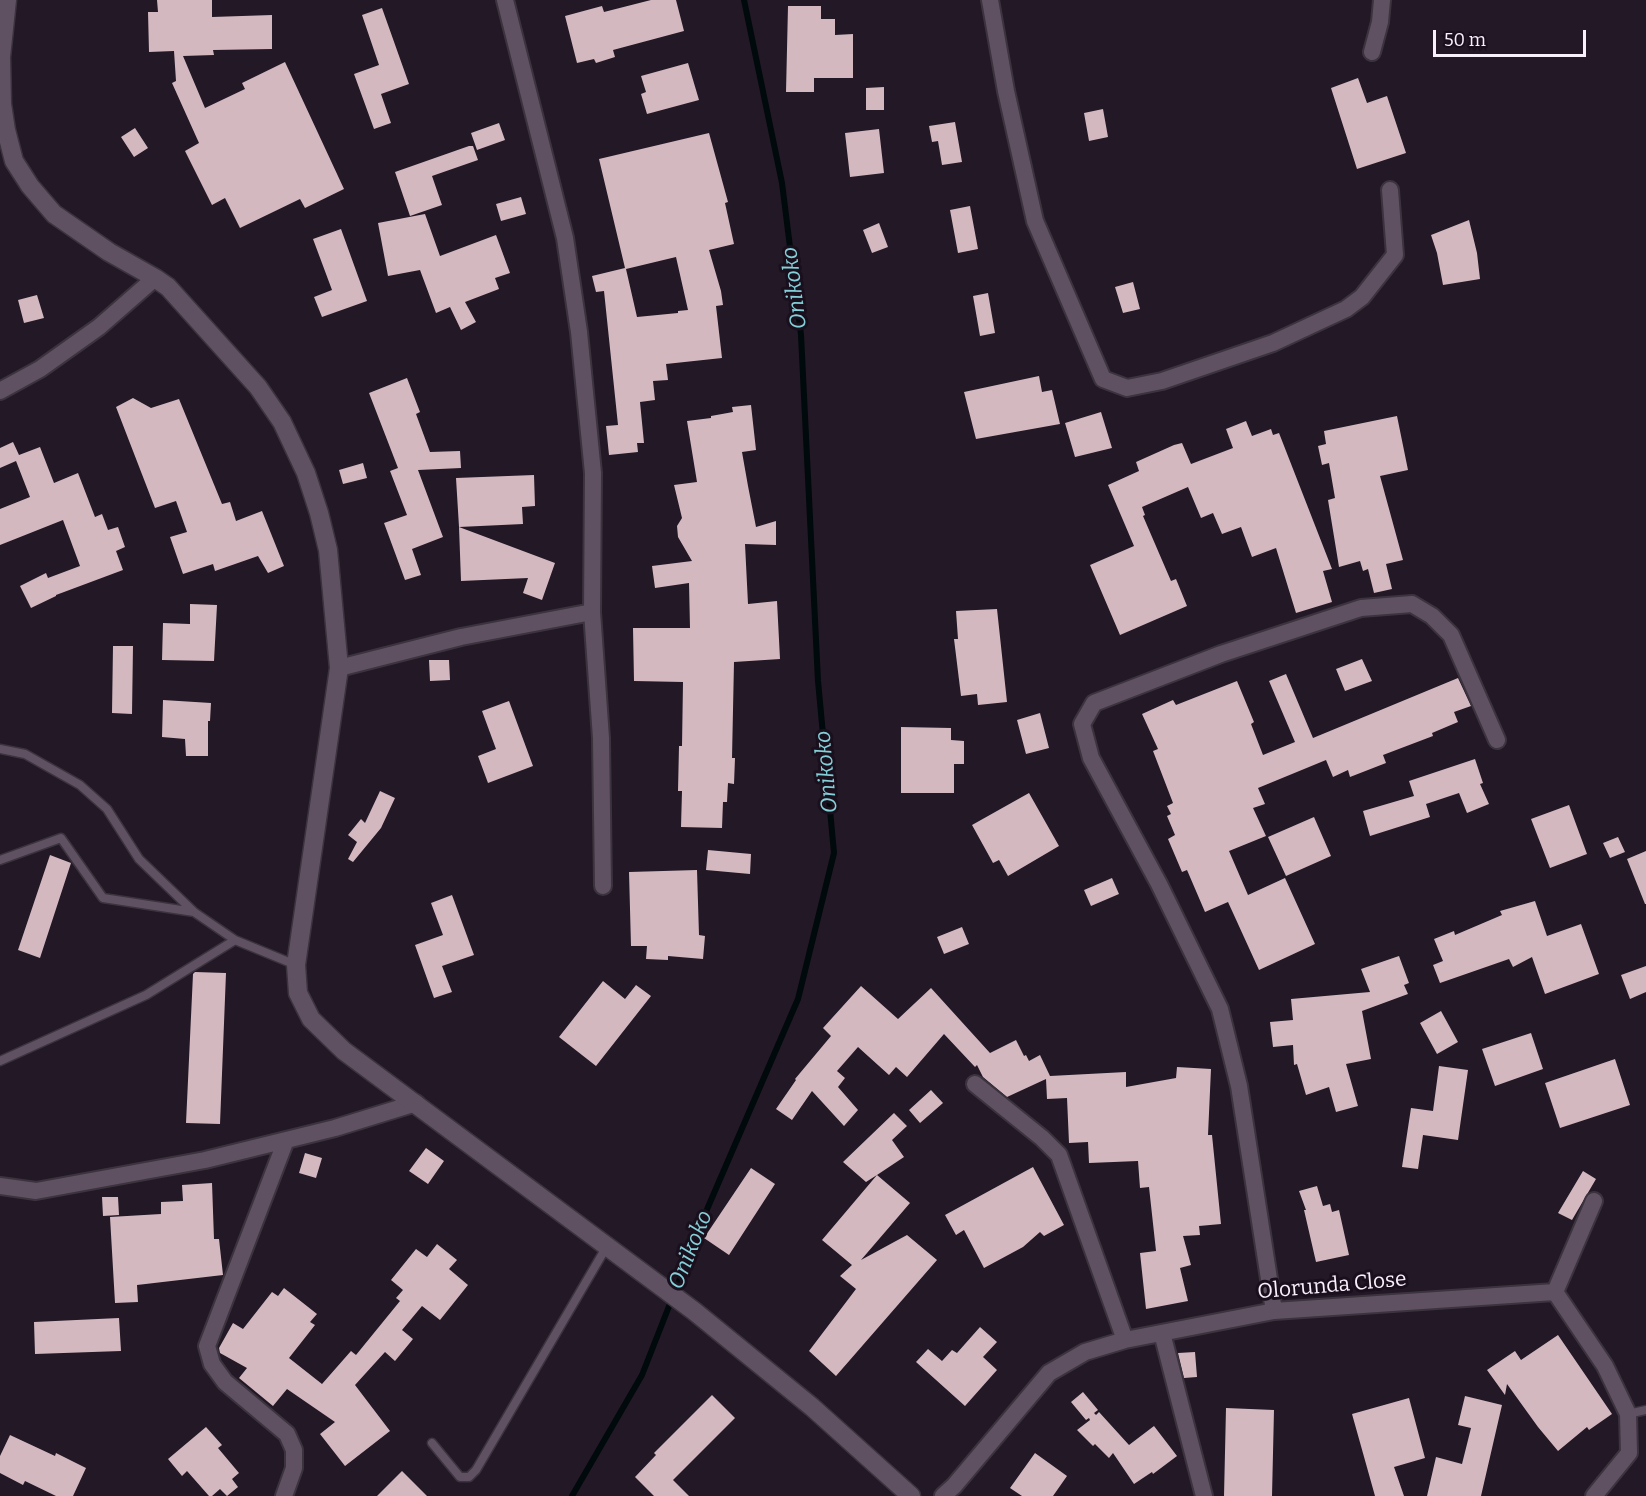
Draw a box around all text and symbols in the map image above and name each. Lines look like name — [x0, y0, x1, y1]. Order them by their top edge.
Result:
scale bar — [1436, 18, 1589, 56]
text: 50 m — [1444, 29, 1486, 51]
water label: Onikoko — [777, 245, 813, 331]
water label: Onikoko — [810, 730, 844, 814]
water label: Onikoko — [663, 1207, 719, 1293]
street label: Olorunda Close — [1256, 1267, 1408, 1305]

